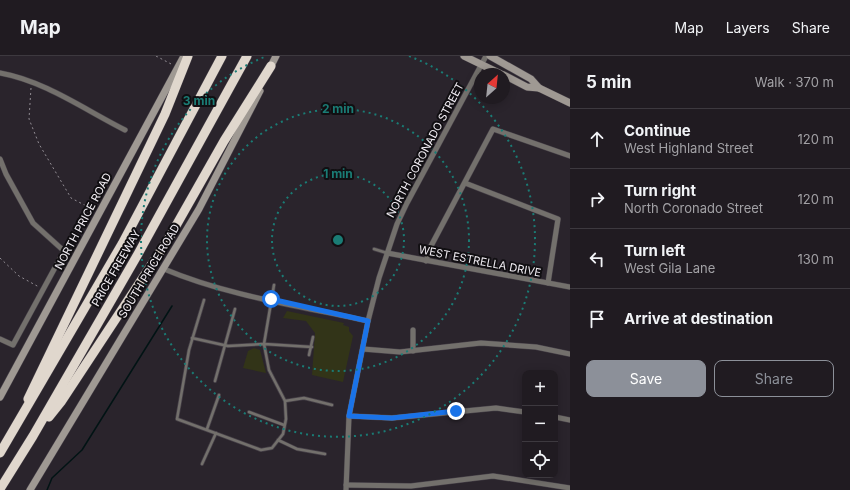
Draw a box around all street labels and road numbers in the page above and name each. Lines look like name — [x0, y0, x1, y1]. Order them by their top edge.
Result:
street label: NORTH CORONADO STREET — [383, 80, 467, 220]
street label: NORTH PRICE ROAD — [52, 170, 114, 272]
street label: SOUTH PRICE ROAD — [115, 221, 183, 321]
street label: PRICE FREEWAY — [88, 227, 144, 309]
street label: WEST ESTRELLA DRIVE — [418, 242, 542, 280]

